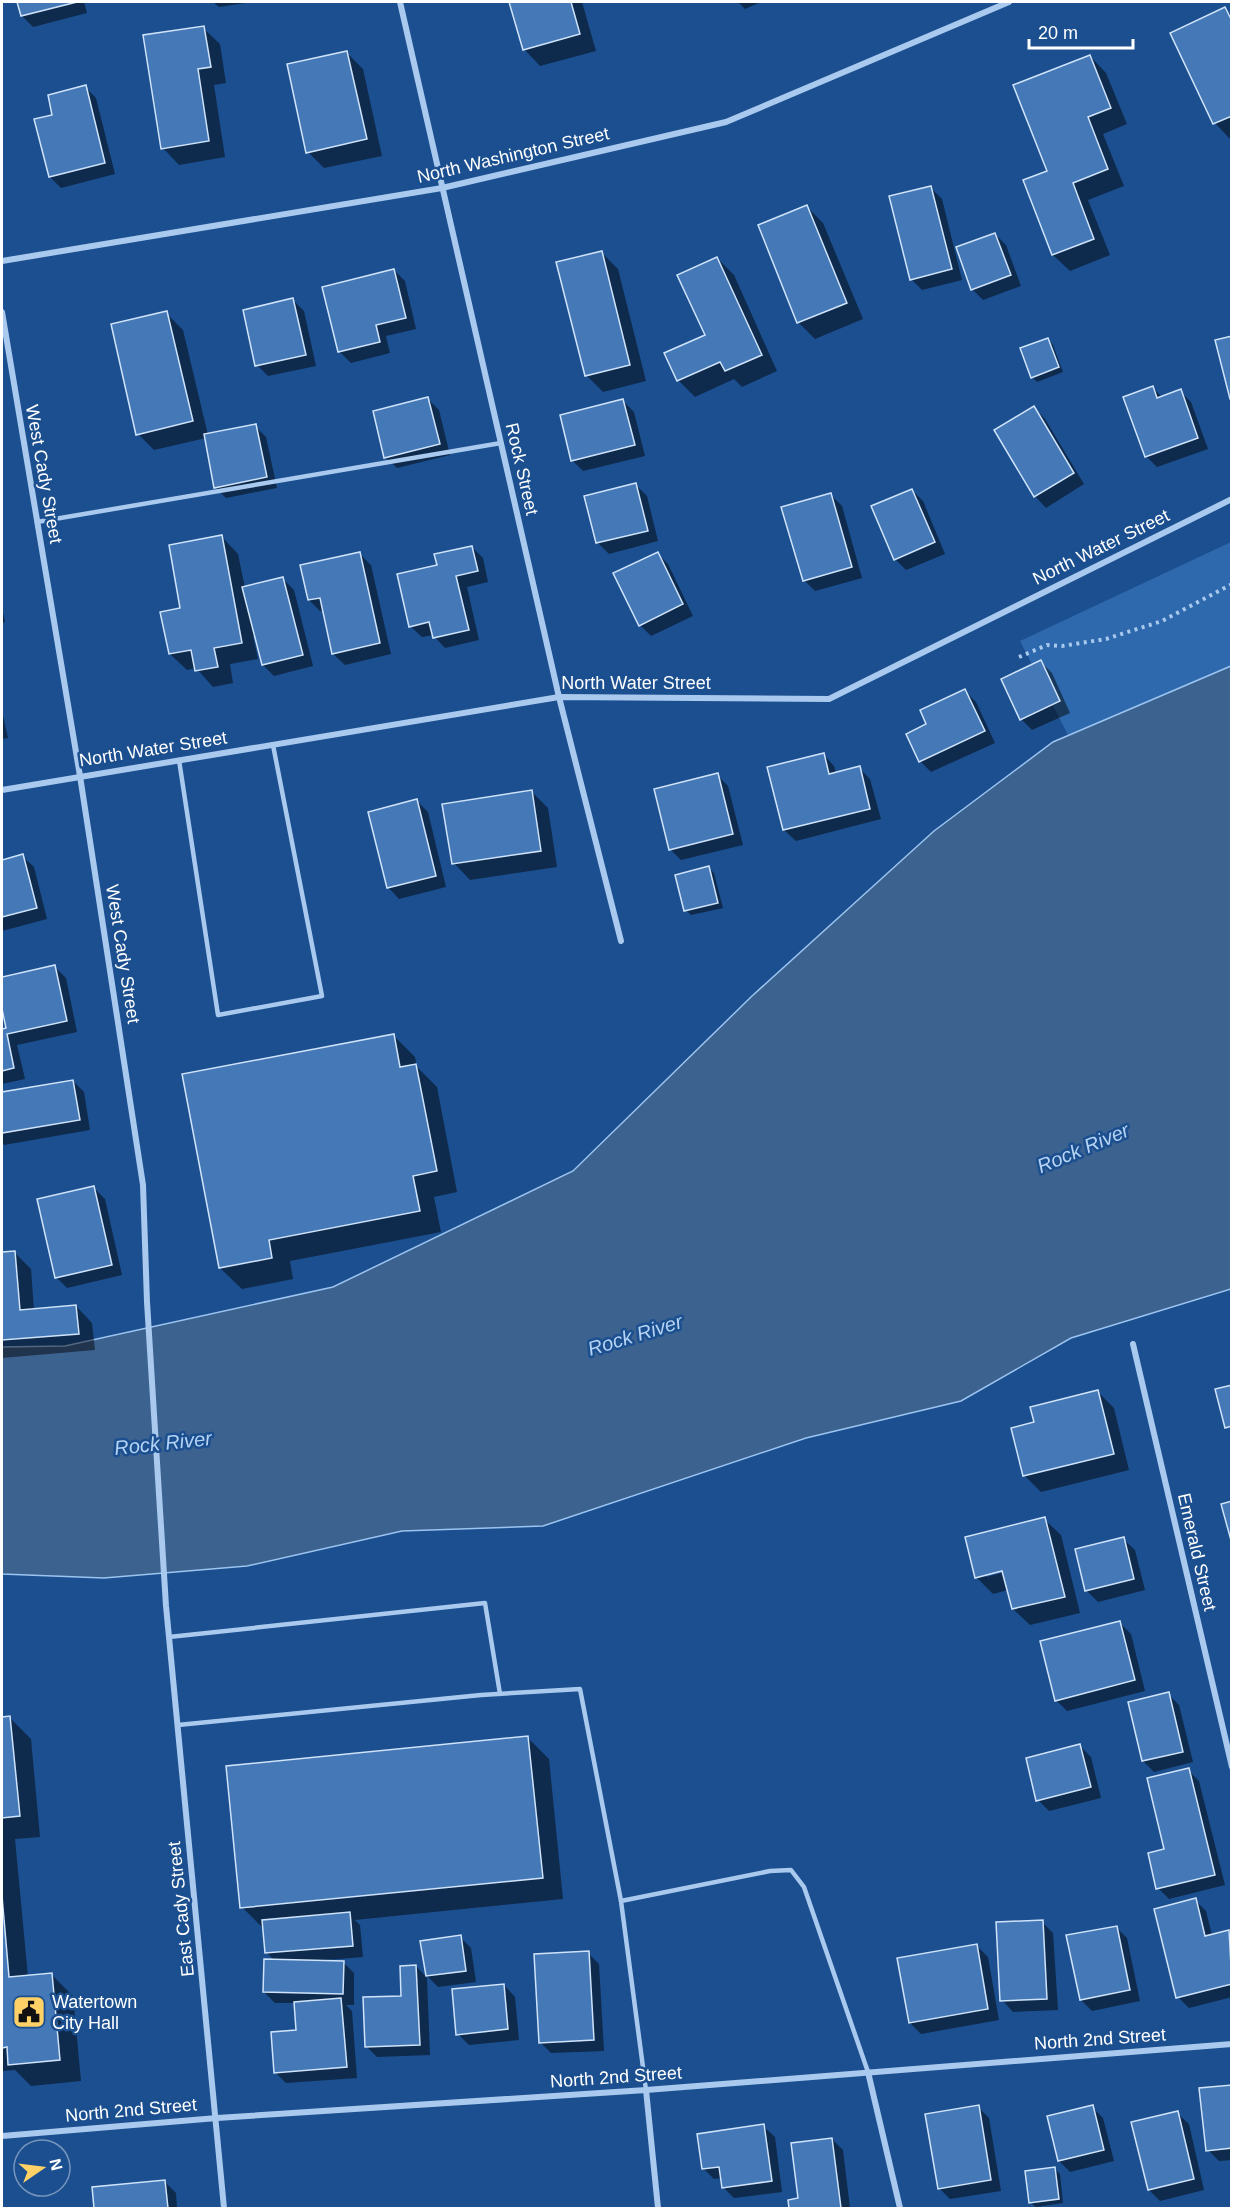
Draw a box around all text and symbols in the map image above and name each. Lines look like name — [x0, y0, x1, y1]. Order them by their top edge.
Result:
scale bar — [1029, 12, 1132, 50]
text: 20 m — [1038, 23, 1078, 43]
street label: North Washington Street — [415, 123, 611, 187]
street label: West Cady Street — [22, 403, 66, 545]
street label: Rock Street — [502, 421, 542, 517]
street label: North Water Street — [1029, 505, 1173, 589]
street label: North Water Street — [561, 673, 711, 693]
street label: North Water Street — [78, 727, 228, 771]
street label: West Cady Street — [102, 883, 144, 1025]
water label: Rock River — [1034, 1118, 1134, 1177]
water label: Rock River — [585, 1310, 686, 1360]
water label: Rock River — [113, 1427, 214, 1459]
street label: Emerald Street — [1174, 1491, 1220, 1613]
street label: East Cady Street — [164, 1840, 198, 1978]
place label: Watertown City Hall — [52, 1992, 137, 2033]
public building icon: Watertown City Hall — [11, 1994, 47, 2030]
street label: North 2nd Street — [1033, 2024, 1167, 2054]
street label: North 2nd Street — [549, 2062, 683, 2092]
street label: North 2nd Street — [64, 2094, 198, 2126]
north arrow — [12, 2138, 72, 2198]
text: N — [46, 2157, 66, 2172]

